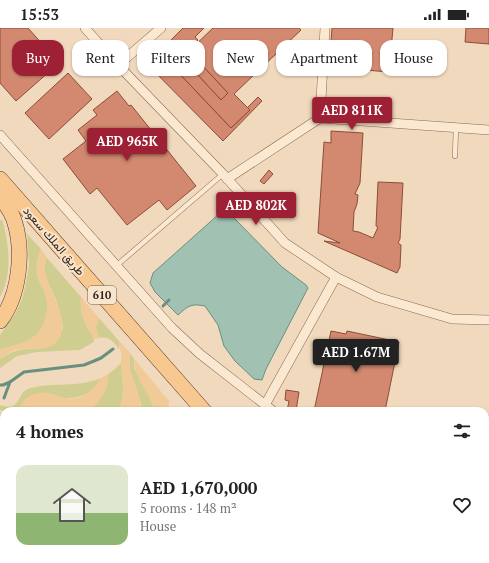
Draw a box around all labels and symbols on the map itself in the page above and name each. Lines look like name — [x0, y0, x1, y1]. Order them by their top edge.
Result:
pin: AED 811K — [311, 97, 393, 131]
pin: AED 965K — [86, 128, 168, 162]
pin: AED 802K — [215, 192, 297, 226]
street label: طريق الملك سعود — [20, 203, 89, 279]
road number: 610 — [88, 286, 116, 304]
pin: AED 1.67M — [310, 339, 402, 373]

